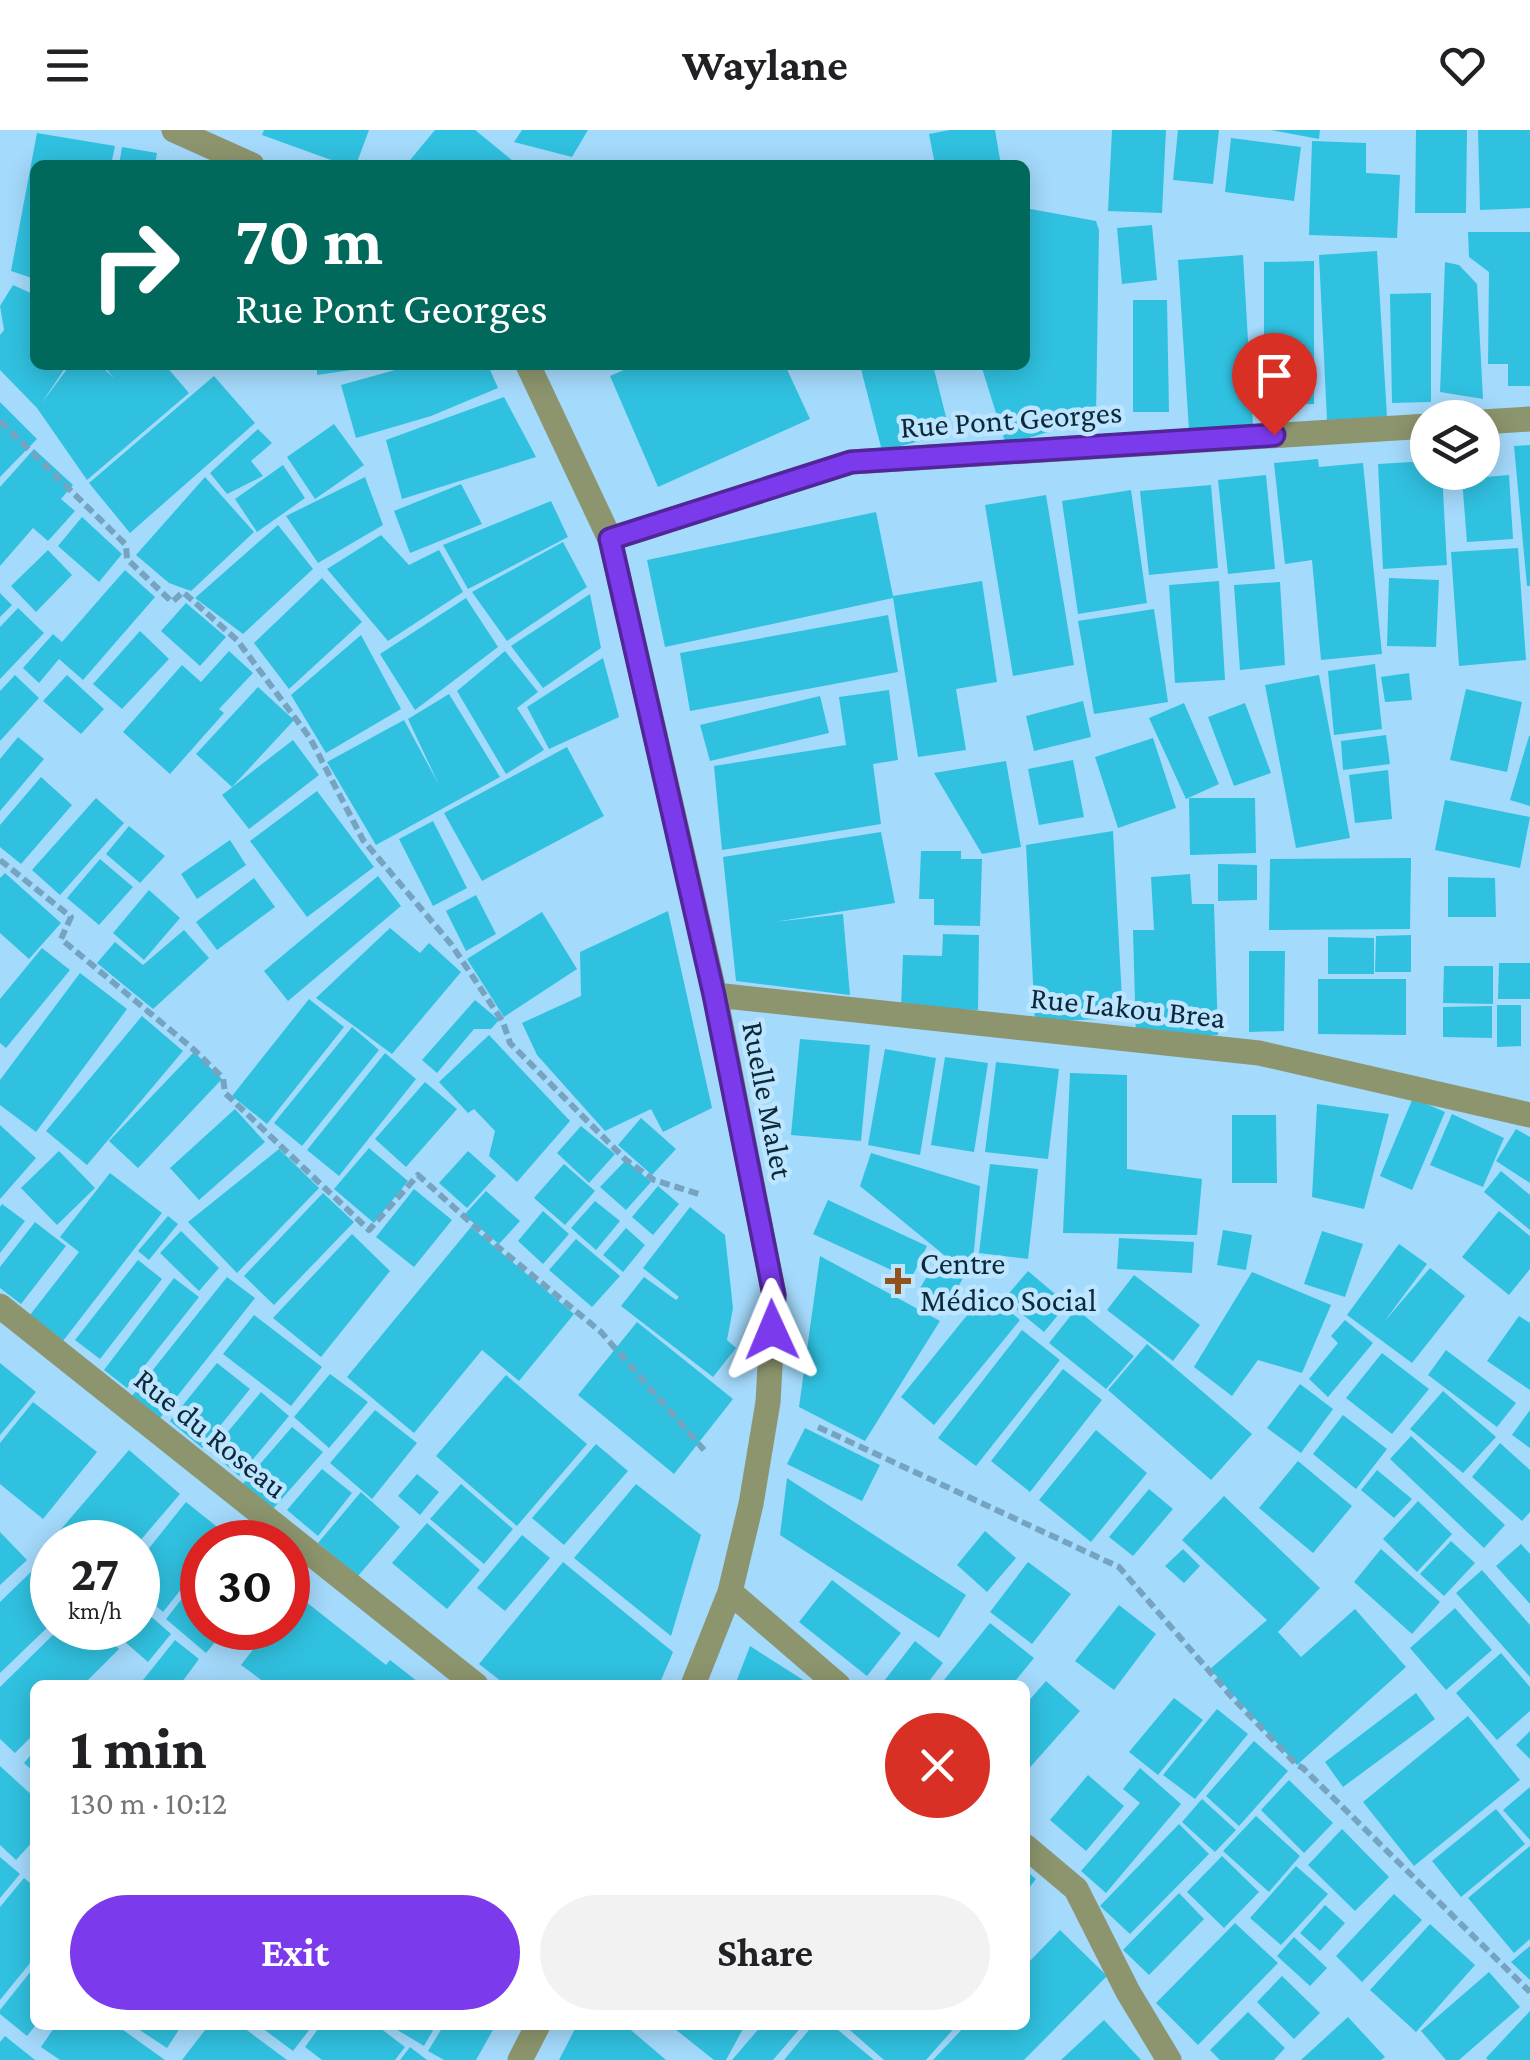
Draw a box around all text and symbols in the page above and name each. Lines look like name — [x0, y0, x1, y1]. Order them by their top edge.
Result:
icon: menu — [40, 38, 95, 93]
icon: heart — [1435, 38, 1490, 93]
text: Waylane — [682, 40, 848, 90]
icon: right — [70, 200, 200, 330]
text: 70 m — [235, 201, 383, 279]
text: Rue Pont Georges — [235, 283, 548, 333]
pin — [1232, 333, 1317, 436]
icon: arrive — [1247, 348, 1302, 403]
street label: Rue Pont Georges — [899, 393, 1123, 445]
map controls — [1410, 400, 1500, 490]
button: layers — [1410, 400, 1500, 490]
street label: Rue Lakou Brea — [1029, 979, 1228, 1035]
street label: Ruelle Malet — [735, 1018, 801, 1182]
place label: Centre Médico Social — [920, 1245, 1097, 1318]
marker: Centre Médico Social — [885, 1268, 911, 1294]
position arrow — [720, 1278, 824, 1382]
street label: Rue du Roseau — [127, 1361, 295, 1505]
speed limit sign: 30 — [180, 1520, 310, 1650]
text: 27 — [71, 1545, 119, 1601]
text: km/h — [68, 1597, 122, 1624]
button: close — [885, 1713, 990, 1818]
text: 1 min — [70, 1714, 207, 1781]
text: 130 m · 10:12 — [70, 1785, 227, 1821]
button: Exit — [70, 1895, 520, 2010]
button: Share — [540, 1895, 990, 2010]

